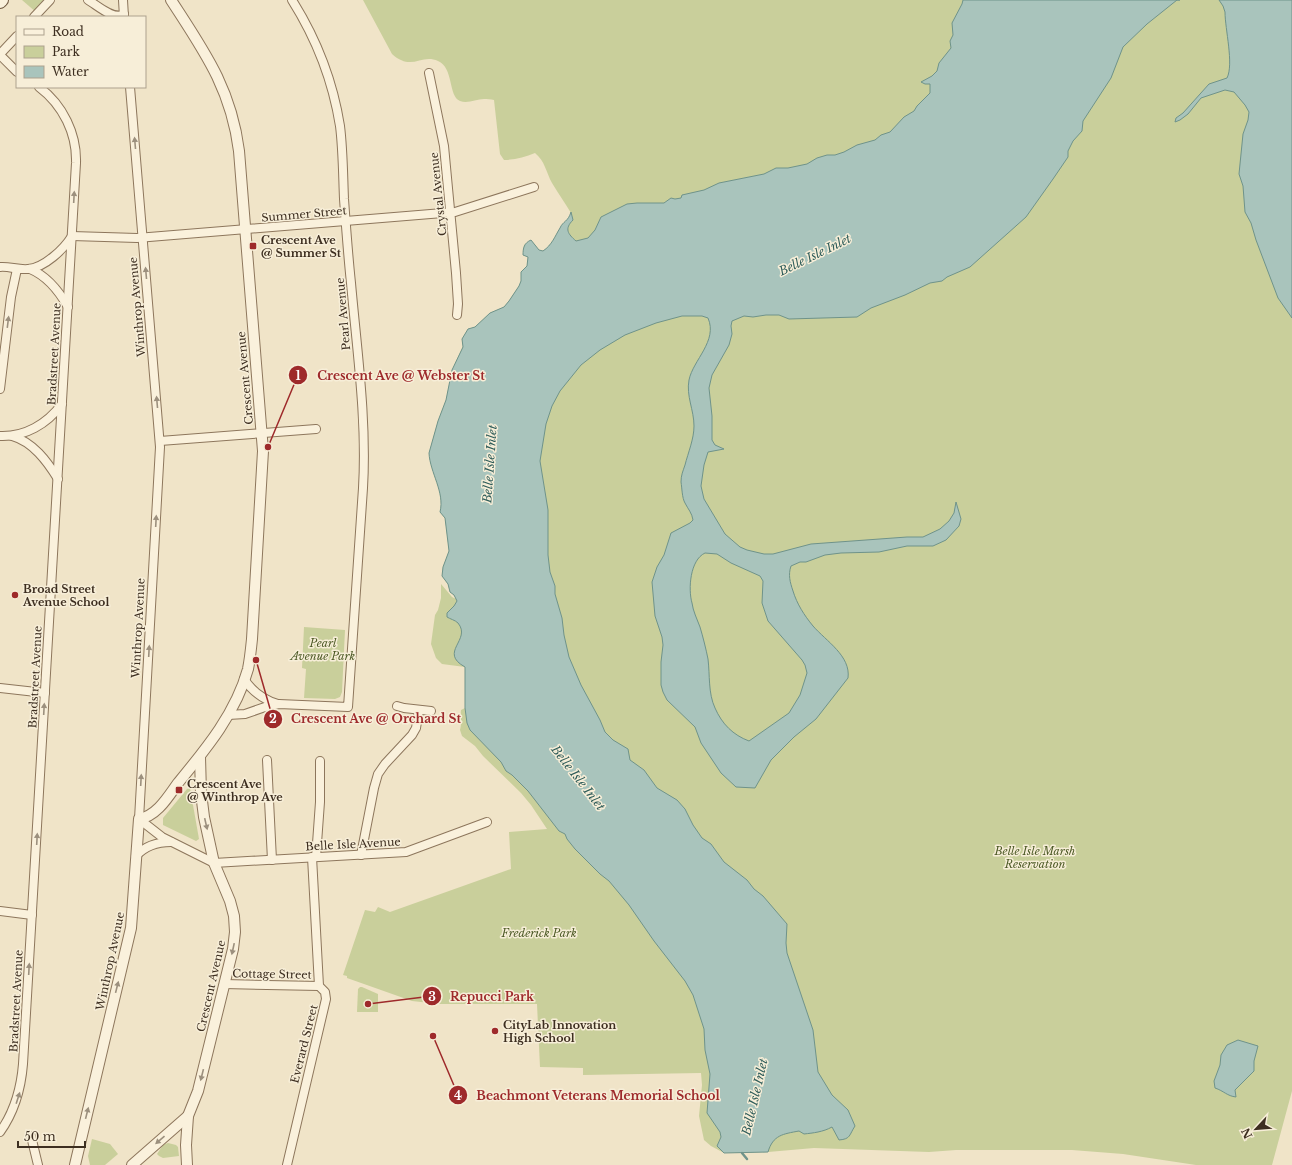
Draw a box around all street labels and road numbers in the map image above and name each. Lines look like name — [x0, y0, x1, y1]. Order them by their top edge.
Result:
street label: Crystal Avenue — [427, 151, 449, 237]
street label: Summer Street — [261, 203, 348, 225]
street label: Winthrop Avenue — [126, 256, 148, 359]
street label: Pearl Avenue — [333, 277, 353, 351]
street label: Bradstreet Avenue — [44, 302, 64, 406]
street label: Crescent Avenue — [234, 331, 256, 425]
street label: Winthrop Avenue — [128, 578, 148, 679]
street label: Bradstreet Avenue — [25, 625, 45, 729]
street label: Belle Isle Avenue — [305, 835, 401, 853]
street label: Winthrop Avenue — [93, 910, 127, 1012]
street label: Crescent Avenue — [194, 939, 228, 1033]
street label: Bradstreet Avenue — [6, 949, 26, 1053]
street label: Cottage Street — [232, 966, 313, 982]
street label: Everard Street — [287, 1002, 321, 1085]

